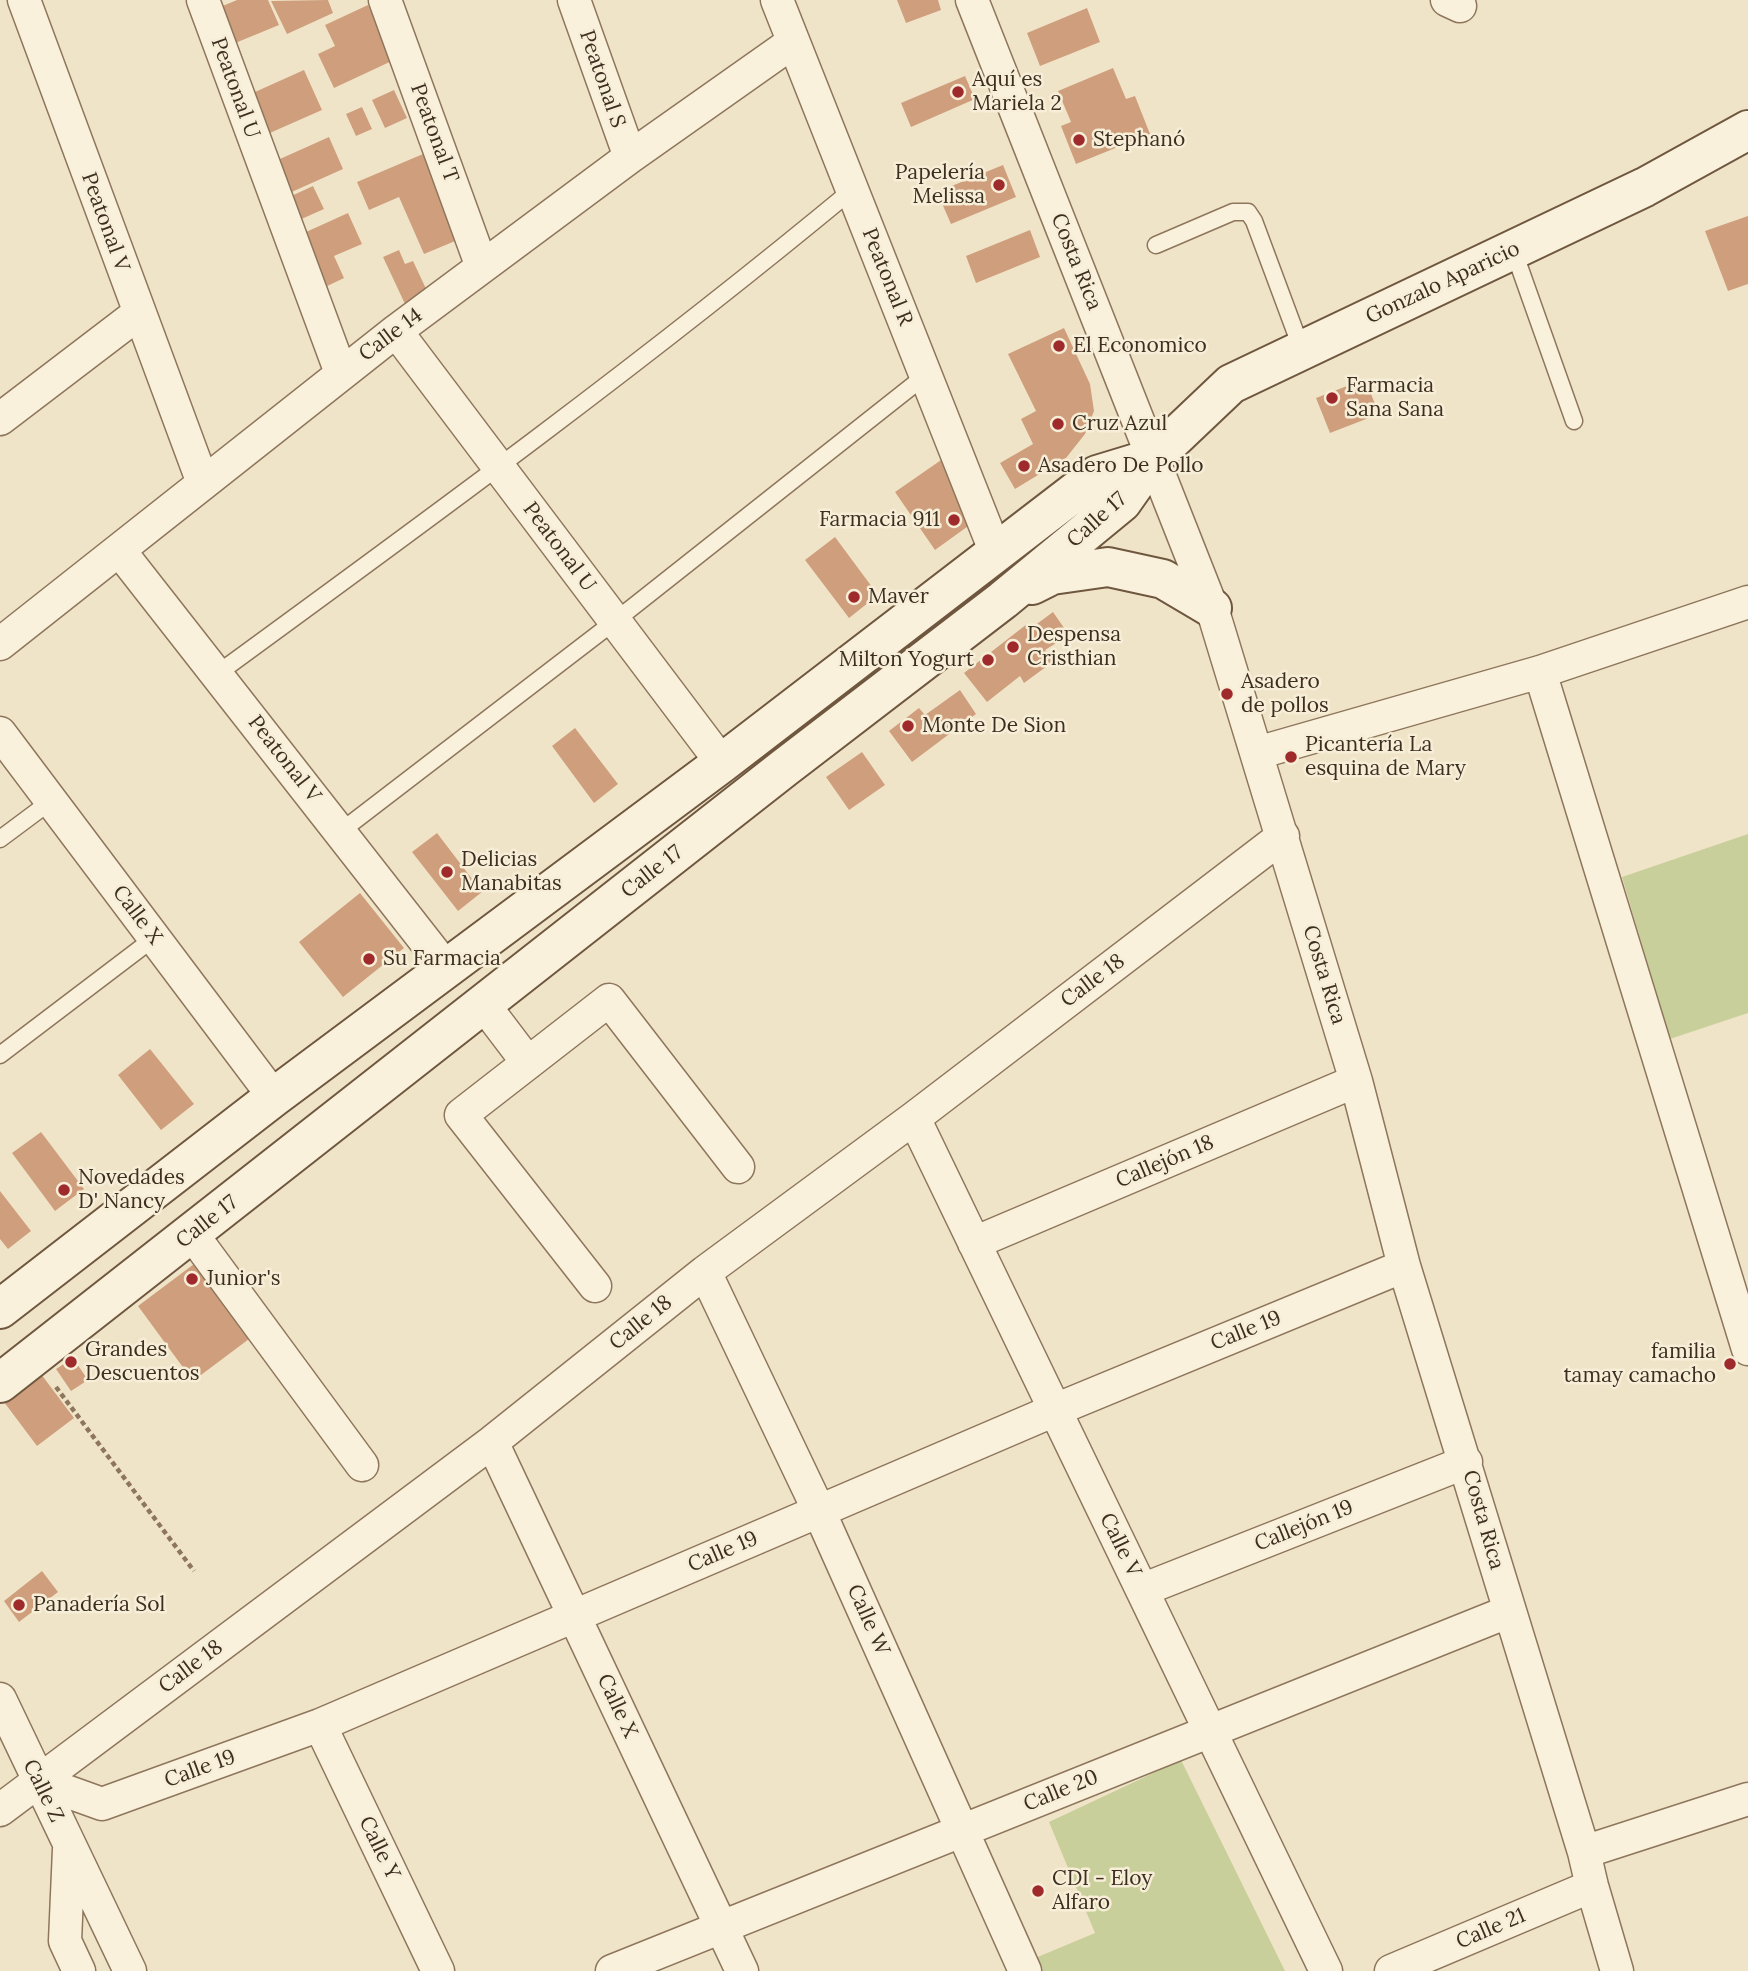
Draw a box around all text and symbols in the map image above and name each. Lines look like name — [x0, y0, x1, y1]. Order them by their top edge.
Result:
street label: Peatonal S — [574, 27, 630, 131]
street label: Peatonal U — [205, 34, 265, 142]
place label: Aquí es Mariela 2 — [972, 67, 1062, 117]
street label: Peatonal T — [405, 80, 463, 186]
marker: Aquí es Mariela 2 — [950, 84, 966, 100]
place label: Stephanó — [1093, 127, 1185, 153]
marker: Stephanó — [1071, 132, 1087, 148]
place label: Papelería Melissa — [895, 160, 985, 210]
street label: Peatonal V — [75, 169, 135, 275]
marker: Papelería Melissa — [991, 177, 1007, 193]
street label: Costa Rica — [1045, 210, 1107, 314]
street label: Peatonal R — [856, 225, 918, 329]
street label: Gonzalo Aparicio — [1362, 236, 1524, 330]
street label: Calle 14 — [354, 303, 428, 367]
place label: El Economico — [1073, 333, 1207, 359]
marker: El Economico — [1051, 338, 1067, 354]
place label: Farmacia Sana Sana — [1346, 373, 1444, 423]
marker: Farmacia Sana Sana — [1324, 390, 1340, 406]
place label: Cruz Azul — [1072, 411, 1167, 437]
marker: Cruz Azul — [1050, 416, 1066, 432]
place label: Asadero De Pollo — [1038, 453, 1203, 479]
marker: Asadero De Pollo — [1016, 458, 1032, 474]
street label: Calle 17 — [1062, 487, 1132, 553]
street label: Peatonal U — [517, 497, 601, 597]
place label: Farmacia 911 — [819, 507, 940, 533]
marker: Farmacia 911 — [946, 512, 962, 528]
place label: Maver — [868, 584, 929, 610]
marker: Maver — [846, 589, 862, 605]
place label: Despensa Cristhian — [1027, 622, 1121, 672]
marker: Despensa Cristhian — [1005, 639, 1021, 655]
place label: Milton Yogurt — [839, 647, 974, 673]
marker: Milton Yogurt — [980, 652, 996, 668]
place label: Asadero de pollos — [1241, 669, 1329, 719]
marker: Asadero de pollos — [1219, 686, 1235, 702]
street label: Peatonal V — [242, 710, 326, 808]
place label: Monte De Sion — [922, 713, 1066, 739]
marker: Monte De Sion — [900, 718, 916, 734]
place label: Picantería La esquina de Mary — [1305, 732, 1466, 782]
marker: Picantería La esquina de Mary — [1283, 749, 1299, 765]
street label: Calle 17 — [616, 840, 688, 904]
place label: Delicias Manabitas — [461, 847, 562, 897]
marker: Delicias Manabitas — [439, 864, 455, 880]
street label: Calle X — [107, 880, 167, 950]
street label: Costa Rica — [1297, 922, 1351, 1028]
place label: Su Farmacia — [383, 946, 501, 972]
street label: Calle 18 — [1056, 949, 1130, 1013]
marker: Su Farmacia — [361, 951, 377, 967]
street label: Callejón 18 — [1112, 1130, 1218, 1194]
place label: Novedades D' Nancy — [78, 1165, 185, 1215]
marker: Novedades D' Nancy — [56, 1182, 72, 1198]
street label: Calle 17 — [171, 1190, 243, 1254]
place label: Junior's — [206, 1266, 280, 1292]
marker: Junior's — [184, 1271, 200, 1287]
street label: Calle 18 — [605, 1290, 677, 1356]
street label: Calle 19 — [1207, 1306, 1285, 1356]
place label: Grandes Descuentos — [85, 1337, 200, 1387]
place label: familia tamay camacho — [1563, 1339, 1716, 1389]
marker: Grandes Descuentos — [63, 1354, 79, 1370]
marker: familia tamay camacho — [1722, 1356, 1738, 1372]
street label: Costa Rica — [1457, 1467, 1509, 1573]
street label: Callejón 19 — [1251, 1495, 1357, 1557]
street label: Calle V — [1094, 1509, 1146, 1581]
street label: Calle 19 — [684, 1526, 762, 1578]
street label: Calle W — [841, 1581, 895, 1659]
place label: Panadería Sol — [33, 1592, 165, 1618]
marker: Panadería Sol — [11, 1597, 27, 1613]
street label: Calle 18 — [154, 1635, 228, 1699]
street label: Calle X — [591, 1670, 643, 1742]
street label: Calle 19 — [161, 1745, 239, 1793]
street label: Calle Z — [17, 1756, 69, 1826]
street label: Calle 20 — [1020, 1765, 1102, 1817]
street label: Calle Y — [353, 1812, 405, 1884]
place label: CDI - Eloy Alfaro — [1052, 1866, 1152, 1916]
marker: CDI - Eloy Alfaro — [1030, 1883, 1046, 1899]
street label: Calle 21 — [1453, 1903, 1529, 1955]

